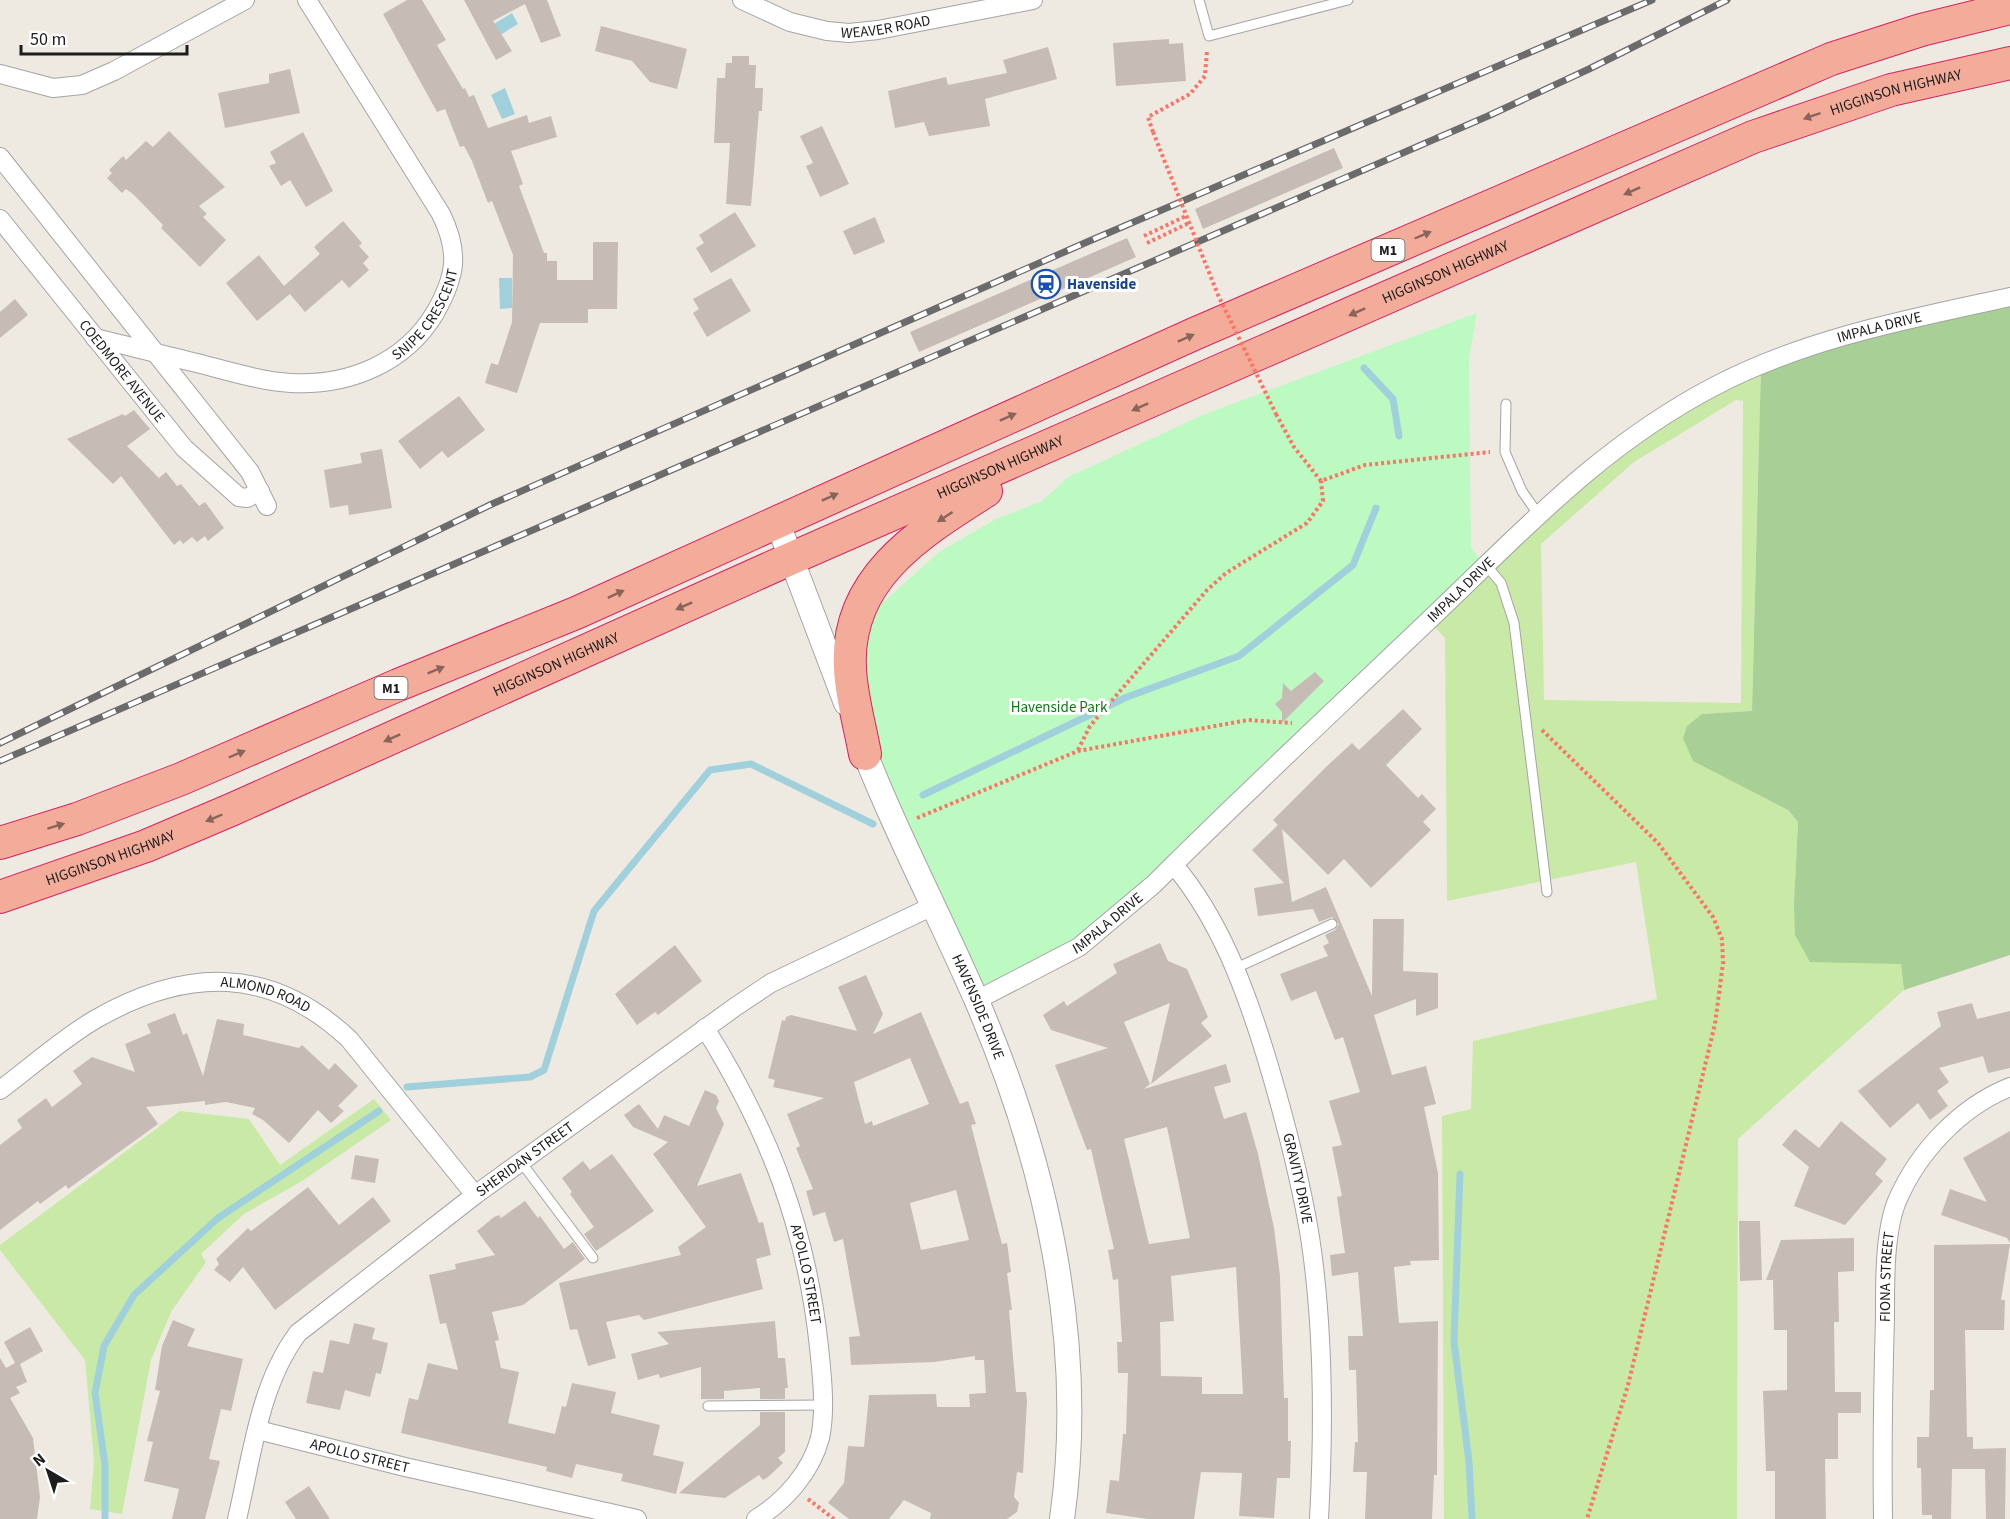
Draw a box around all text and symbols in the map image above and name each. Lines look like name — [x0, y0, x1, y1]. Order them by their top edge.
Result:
street label: WEAVER ROAD — [840, 10, 932, 44]
scale bar — [21, 18, 188, 56]
text: 50 m — [30, 27, 66, 52]
street label: HIGGINSON HIGHWAY — [1827, 64, 1965, 121]
one-way arrow — [1803, 112, 1821, 122]
one-way arrow — [1623, 186, 1640, 195]
one-way arrow — [1414, 231, 1431, 240]
street label: HIGGINSON HIGHWAY — [1379, 235, 1513, 309]
road number: M1 — [1372, 239, 1404, 261]
street label: SNIPE CRESCENT — [388, 267, 463, 366]
station icon: Havenside — [1030, 268, 1062, 300]
place label: Havenside — [1067, 274, 1136, 295]
one-way arrow — [1348, 307, 1366, 317]
street label: IMPALA DRIVE — [1834, 307, 1924, 348]
street label: COEDMORE AVENUE — [74, 315, 170, 427]
one-way arrow — [1177, 333, 1194, 342]
one-way arrow — [1132, 403, 1149, 412]
one-way arrow — [999, 413, 1016, 422]
street label: HIGGINSON HIGHWAY — [934, 430, 1068, 504]
one-way arrow — [821, 492, 839, 502]
one-way arrow — [936, 512, 953, 523]
street label: IMPALA DRIVE — [1423, 552, 1500, 628]
one-way arrow — [607, 590, 624, 599]
one-way arrow — [676, 602, 693, 611]
street label: HIGGINSON HIGHWAY — [490, 627, 623, 702]
one-way arrow — [427, 665, 445, 675]
road number: M1 — [374, 677, 408, 699]
park label: Havenside Park — [1011, 697, 1108, 718]
one-way arrow — [382, 733, 400, 743]
one-way arrow — [228, 749, 246, 759]
one-way arrow — [205, 813, 222, 822]
one-way arrow — [47, 821, 65, 830]
street label: HIGGINSON HIGHWAY — [43, 825, 179, 891]
street label: IMPALA DRIVE — [1069, 888, 1148, 960]
street label: HAVENSIDE DRIVE — [946, 951, 1009, 1063]
street label: ALMOND ROAD — [220, 972, 315, 1018]
street label: SHERIDAN STREET — [472, 1117, 578, 1202]
street label: GRAVITY DRIVE — [1277, 1131, 1318, 1226]
street label: APOLLO STREET — [785, 1222, 826, 1326]
street label: FIONA STREET — [1875, 1231, 1900, 1323]
street label: APOLLO STREET — [308, 1433, 411, 1479]
north arrow — [18, 1441, 78, 1501]
text: N — [28, 1448, 50, 1472]

